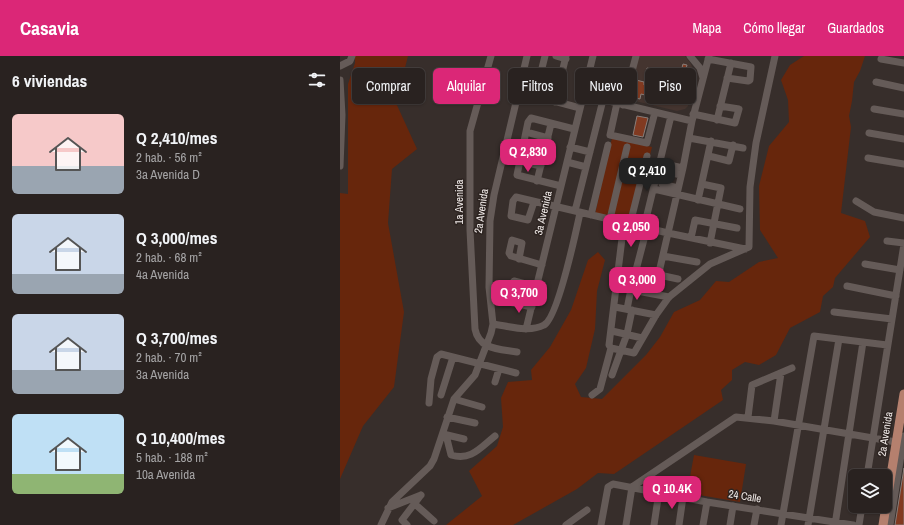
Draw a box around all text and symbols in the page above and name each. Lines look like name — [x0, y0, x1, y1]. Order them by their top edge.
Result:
text: Casavia — [20, 15, 79, 41]
text: Mapa — [693, 19, 721, 37]
text: Cómo llegar — [743, 19, 805, 37]
text: Guardados — [827, 19, 884, 37]
chip: Comprar — [352, 68, 425, 104]
chip: Alquilar — [433, 68, 500, 104]
chip: Filtros — [508, 68, 567, 104]
chip: Nuevo — [575, 68, 637, 104]
chip: Piso — [645, 68, 696, 104]
text: 6 viviendas — [12, 69, 87, 92]
icon: filters — [306, 69, 328, 91]
text: Q 2,410/mes — [136, 126, 217, 149]
icon: home — [44, 130, 92, 178]
pin: Q 2,830 — [491, 139, 565, 173]
text: Q 2,830 — [509, 143, 547, 160]
text: 2 hab. · 56 m² — [136, 149, 202, 166]
pin: Q 2,410 — [610, 158, 684, 192]
text: Q 2,410 — [628, 162, 666, 179]
text: 3a Avenida D — [136, 166, 200, 183]
street label: 1a Avenida — [452, 180, 466, 225]
street label: 2a Avenida — [471, 188, 491, 234]
street label: 3a Avenida — [531, 190, 555, 236]
pin: Q 2,050 — [594, 214, 668, 248]
text: Q 2,050 — [612, 218, 650, 235]
text: Q 3,000/mes — [136, 226, 217, 249]
icon: home — [44, 230, 92, 278]
text: 2 hab. · 68 m² — [136, 249, 202, 266]
text: 4a Avenida — [136, 266, 189, 283]
pin: Q 3,000 — [600, 267, 674, 301]
text: Q 3,000 — [618, 271, 656, 288]
pin: Q 3,700 — [482, 280, 556, 314]
text: Q 3,700 — [500, 284, 538, 301]
text: Q 3,700/mes — [136, 326, 217, 349]
icon: home — [44, 330, 92, 378]
text: 2 hab. · 70 m² — [136, 349, 202, 366]
text: 3a Avenida — [136, 366, 189, 383]
street label: 2a Avenida — [875, 411, 895, 457]
text: Q 10,400/mes — [136, 426, 225, 449]
icon: home — [44, 430, 92, 478]
text: 5 hab. · 188 m² — [136, 449, 208, 466]
text: 10a Avenida — [136, 466, 195, 483]
map controls — [848, 469, 892, 513]
button: layers — [848, 469, 892, 513]
pin: Q 10.4K — [635, 476, 709, 510]
text: Q 10.4K — [652, 480, 692, 497]
street label: 24 Calle — [728, 486, 762, 506]

